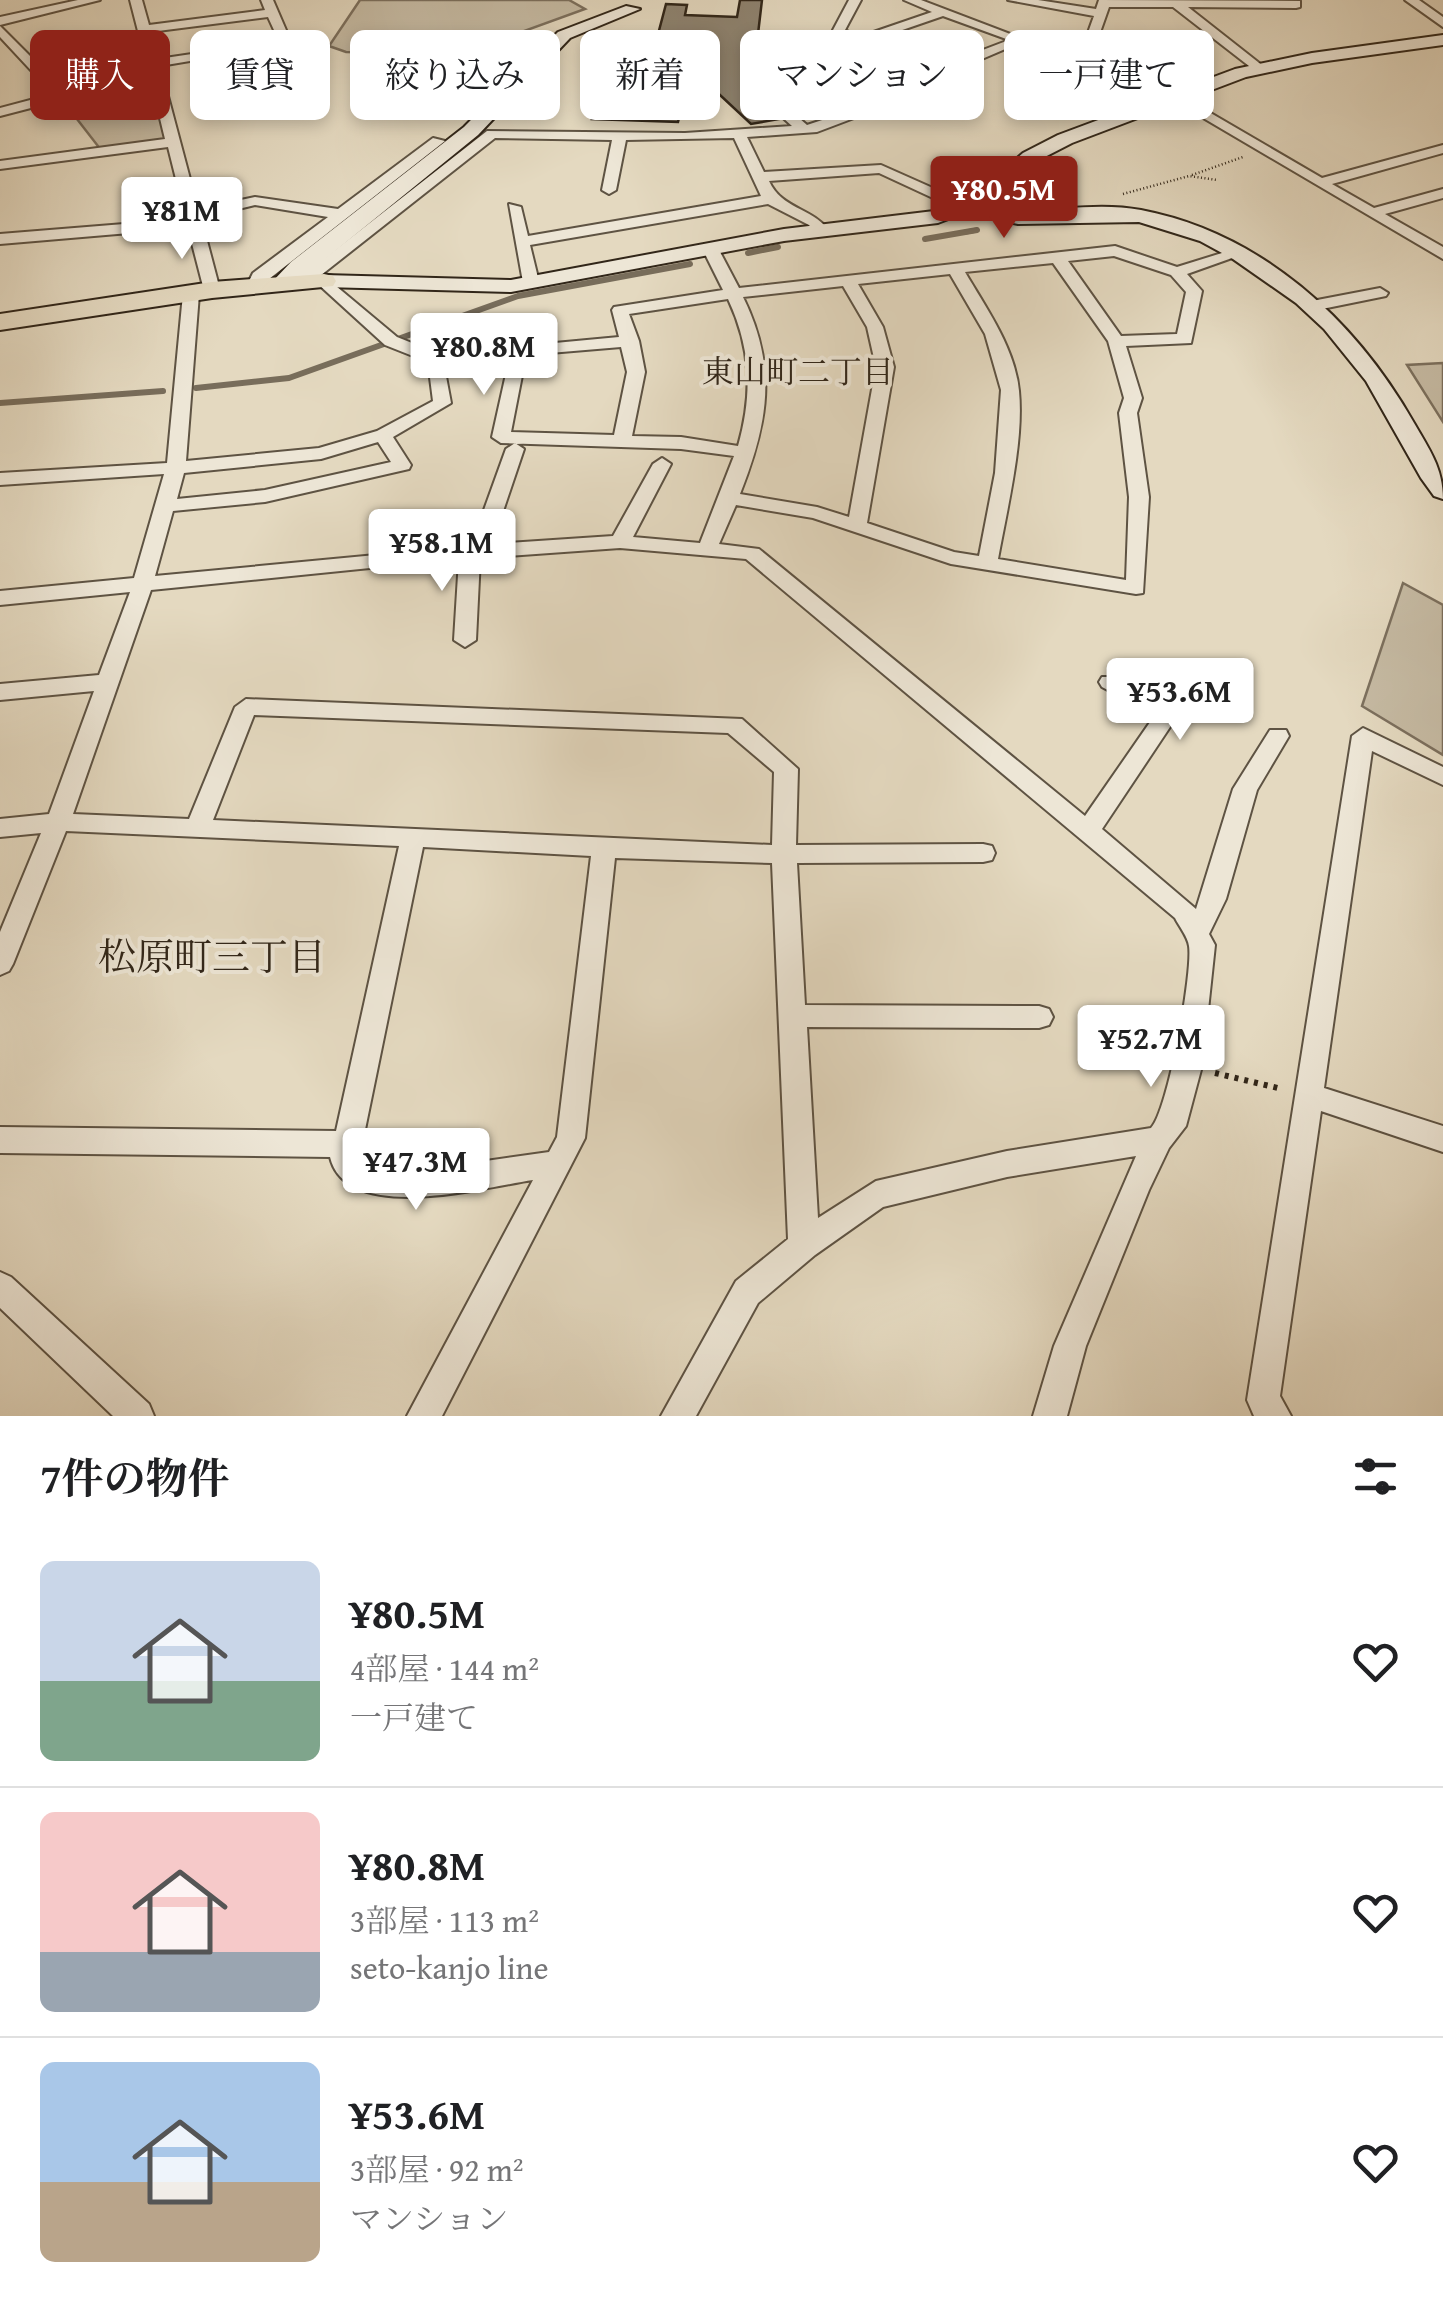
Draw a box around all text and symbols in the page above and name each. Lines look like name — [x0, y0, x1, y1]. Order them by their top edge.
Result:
chip: 購入 — [30, 30, 170, 120]
chip: 賃貸 — [190, 30, 330, 120]
chip: 絞り込み — [350, 30, 560, 120]
chip: 新着 — [580, 30, 720, 120]
chip: マンション — [740, 30, 984, 120]
chip: 一戸建て — [1004, 30, 1214, 120]
pin: ¥80.5M — [923, 156, 1085, 241]
text: ¥80.5M — [953, 165, 1055, 212]
pin: ¥81M — [123, 177, 241, 262]
text: ¥81M — [143, 186, 221, 233]
pin: ¥80.8M — [403, 313, 565, 398]
text: ¥80.8M — [433, 322, 535, 369]
district label: 東山町二丁目 — [702, 348, 894, 395]
pin: ¥58.1M — [361, 509, 523, 594]
text: ¥58.1M — [391, 518, 493, 565]
pin: ¥53.6M — [1099, 658, 1261, 743]
text: ¥53.6M — [1129, 667, 1231, 714]
district label: 松原町三丁目 — [98, 928, 326, 984]
pin: ¥52.7M — [1070, 1005, 1232, 1090]
text: ¥52.7M — [1100, 1014, 1202, 1061]
pin: ¥47.3M — [335, 1128, 497, 1213]
text: ¥47.3M — [365, 1137, 467, 1184]
text: 7件の物件 — [40, 1447, 230, 1508]
icon: filters — [1348, 1449, 1403, 1504]
text: ¥80.5M — [350, 1582, 485, 1643]
icon: home — [120, 1601, 240, 1721]
icon: heart — [1348, 1634, 1403, 1689]
text: 4部屋 · 144 m² — [350, 1645, 539, 1692]
text: 一戸建て — [350, 1694, 478, 1741]
text: ¥80.8M — [350, 1834, 485, 1895]
icon: home — [120, 1852, 240, 1972]
icon: heart — [1348, 1885, 1403, 1940]
text: 3部屋 · 113 m² — [350, 1897, 539, 1944]
text: seto-kanjo line — [350, 1944, 549, 1991]
text: ¥53.6M — [350, 2083, 485, 2144]
icon: home — [120, 2102, 240, 2222]
icon: heart — [1348, 2135, 1403, 2190]
text: 3部屋 · 92 m² — [350, 2146, 524, 2193]
text: マンション — [350, 2195, 509, 2242]

